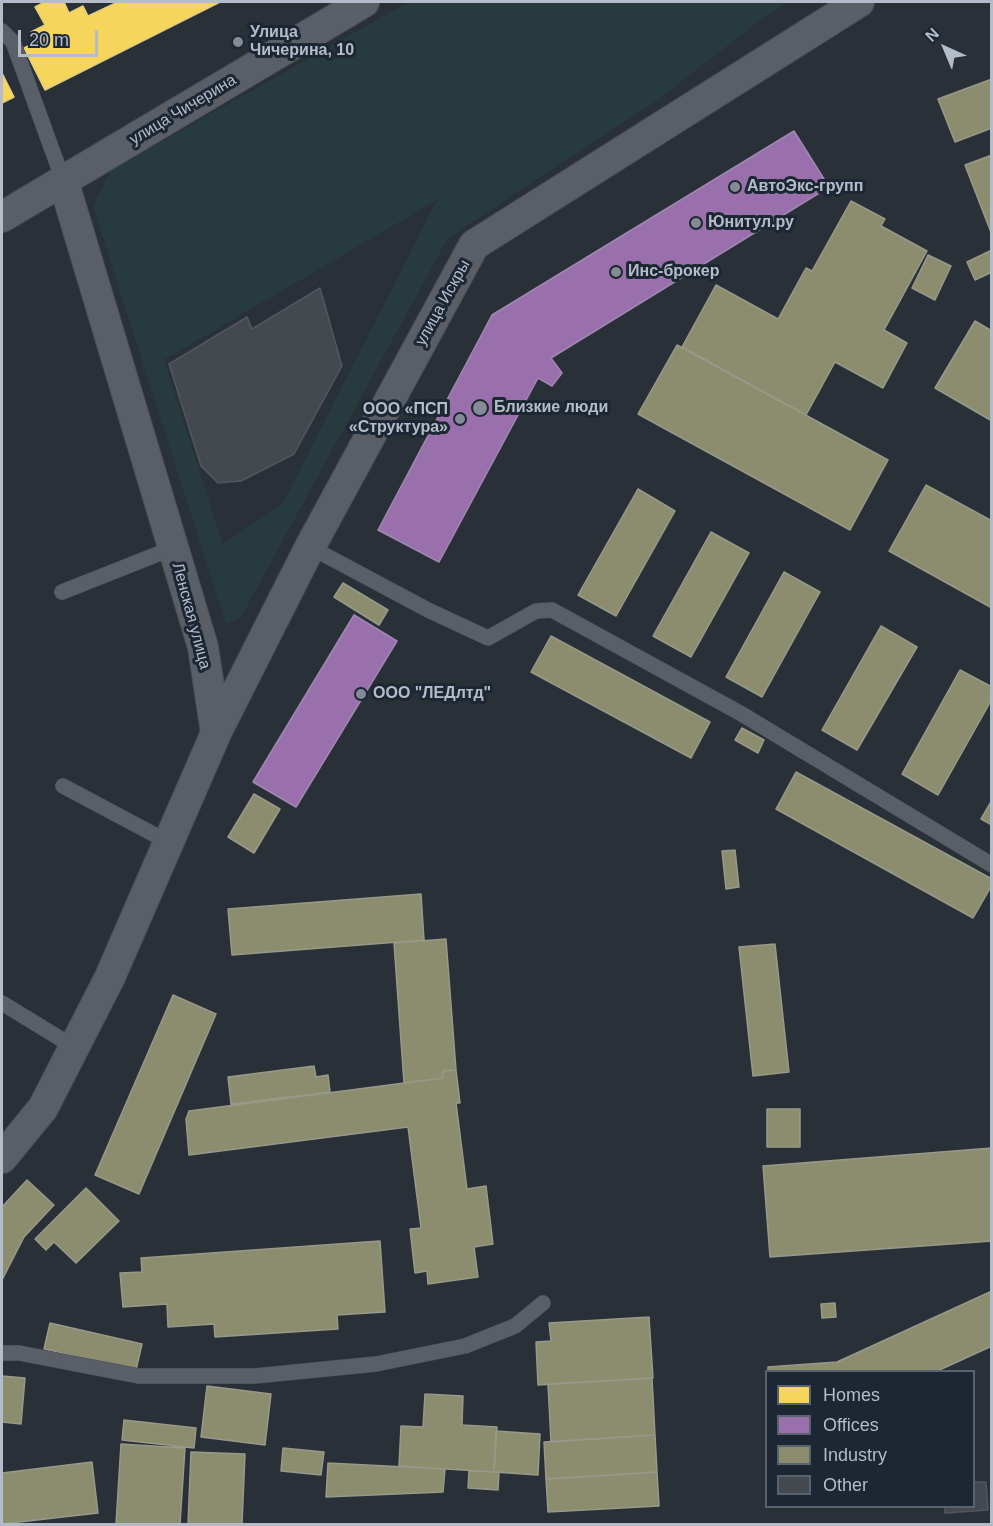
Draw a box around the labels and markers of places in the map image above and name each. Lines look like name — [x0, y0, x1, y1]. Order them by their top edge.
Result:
place label: Улица Чичерина, 10 — [250, 23, 354, 61]
marker: Улица Чичерина, 10 — [231, 35, 245, 49]
place label: АвтоЭкс-групп — [747, 177, 863, 197]
marker: АвтоЭкс-групп — [728, 180, 742, 194]
place label: Юнитул.ру — [708, 213, 794, 233]
marker: Юнитул.ру — [689, 216, 703, 230]
place label: Инс-брокер — [628, 262, 720, 282]
marker: Инс-брокер — [609, 265, 623, 279]
place label: Близкие люди — [494, 398, 608, 418]
marker: Близкие люди — [471, 399, 489, 417]
place label: ООО «ПСП «Структура» — [349, 400, 448, 438]
marker: ООО «ПСП «Структура» — [453, 412, 467, 426]
place label: ООО "ЛЕДлтд" — [373, 684, 491, 704]
marker: ООО "ЛЕДлтд" — [354, 687, 368, 701]

